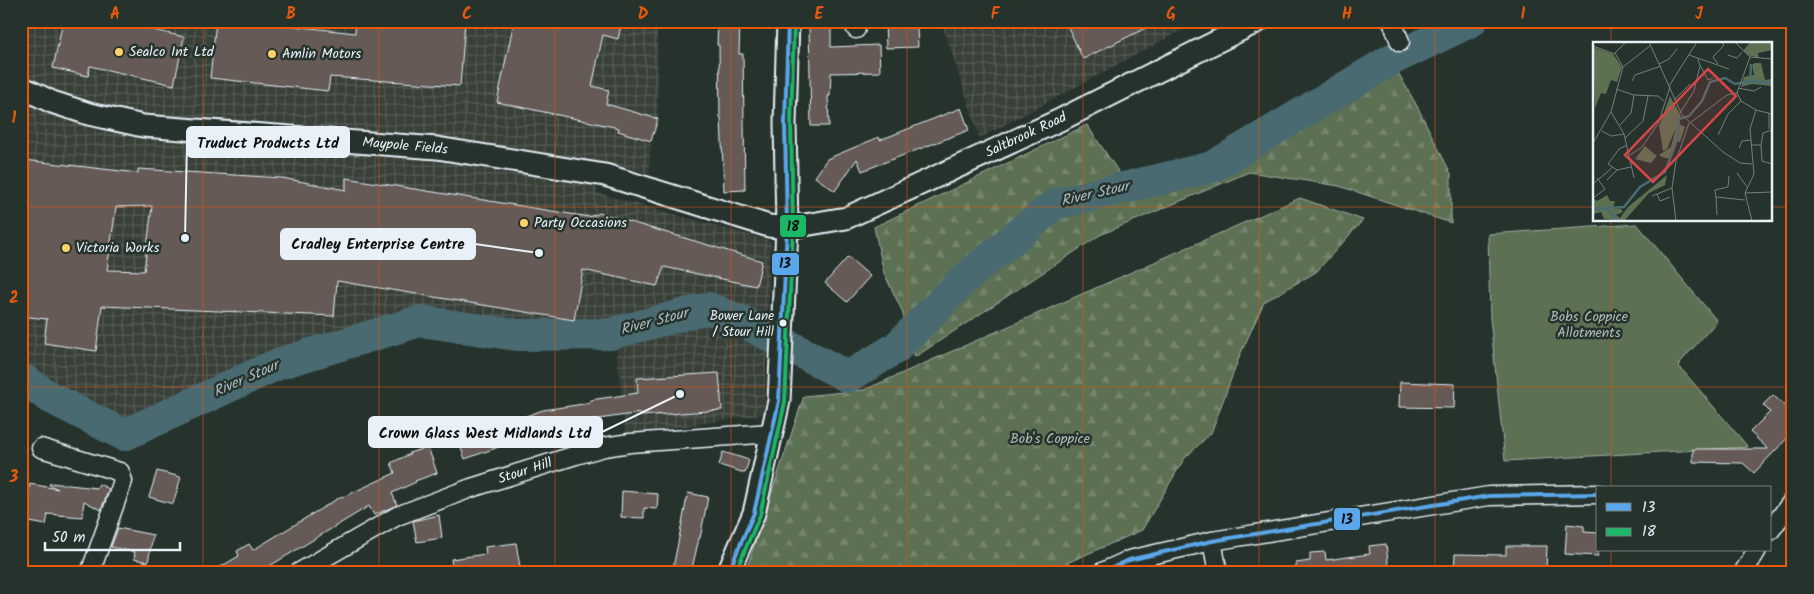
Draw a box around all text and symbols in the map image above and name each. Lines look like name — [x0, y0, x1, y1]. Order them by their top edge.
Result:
text: A — [110, 2, 120, 27]
text: B — [286, 2, 296, 27]
text: C — [462, 2, 472, 27]
text: D — [638, 2, 649, 27]
text: E — [815, 2, 825, 27]
text: F — [991, 2, 1001, 27]
text: G — [1166, 2, 1176, 27]
text: H — [1342, 2, 1352, 27]
text: I — [1521, 2, 1526, 27]
text: J — [1695, 2, 1704, 27]
place label: Sealco Int Ltd — [129, 41, 215, 63]
inset map — [1593, 42, 1772, 221]
place label: Amlin Motors — [282, 43, 361, 65]
marker: Sealco Int Ltd — [113, 46, 125, 58]
marker: Amlin Motors — [266, 48, 278, 60]
text: 1 — [12, 106, 17, 131]
street label: Saltbrook Road — [982, 106, 1071, 164]
callout: Truduct Products Ltd — [187, 127, 349, 157]
street label: Maypole Fields — [361, 131, 449, 161]
text: Truduct Products Ltd — [197, 132, 340, 156]
water label: River Stour — [1059, 174, 1134, 213]
place label: Party Occasions — [534, 212, 627, 234]
line badge: 18 — [779, 214, 807, 238]
text: 18 — [787, 216, 800, 238]
marker: Party Occasions — [518, 217, 530, 229]
callout: Cradley Enterprise Centre — [281, 229, 475, 259]
text: Cradley Enterprise Centre — [291, 233, 465, 257]
place label: Victoria Works — [76, 237, 159, 259]
marker: Victoria Works — [60, 242, 72, 254]
line badge: 13 — [771, 252, 800, 276]
text: 13 — [779, 253, 791, 275]
text: 2 — [9, 286, 19, 311]
water label: River Stour — [618, 301, 693, 343]
place label: Bower Lane / Stour Hill — [710, 306, 774, 343]
park label: Bobs Coppice Allotments — [1550, 306, 1629, 344]
marker: Bower Lane / Stour Hill — [778, 318, 788, 328]
water label: River Stour — [210, 353, 285, 404]
callout: Crown Glass West Midlands Ltd — [369, 417, 602, 447]
text: Crown Glass West Midlands Ltd — [379, 422, 592, 446]
park label: Bob's Coppice — [1010, 428, 1091, 450]
street label: Stour Hill — [495, 452, 555, 490]
text: 3 — [9, 465, 19, 490]
legend — [1596, 486, 1772, 552]
text: 13 — [1642, 496, 1656, 520]
line badge: 13 — [1333, 507, 1361, 531]
text: 13 — [1341, 509, 1353, 531]
scale bar — [45, 519, 180, 551]
text: 18 — [1642, 520, 1657, 544]
text: 50 m — [52, 526, 86, 550]

